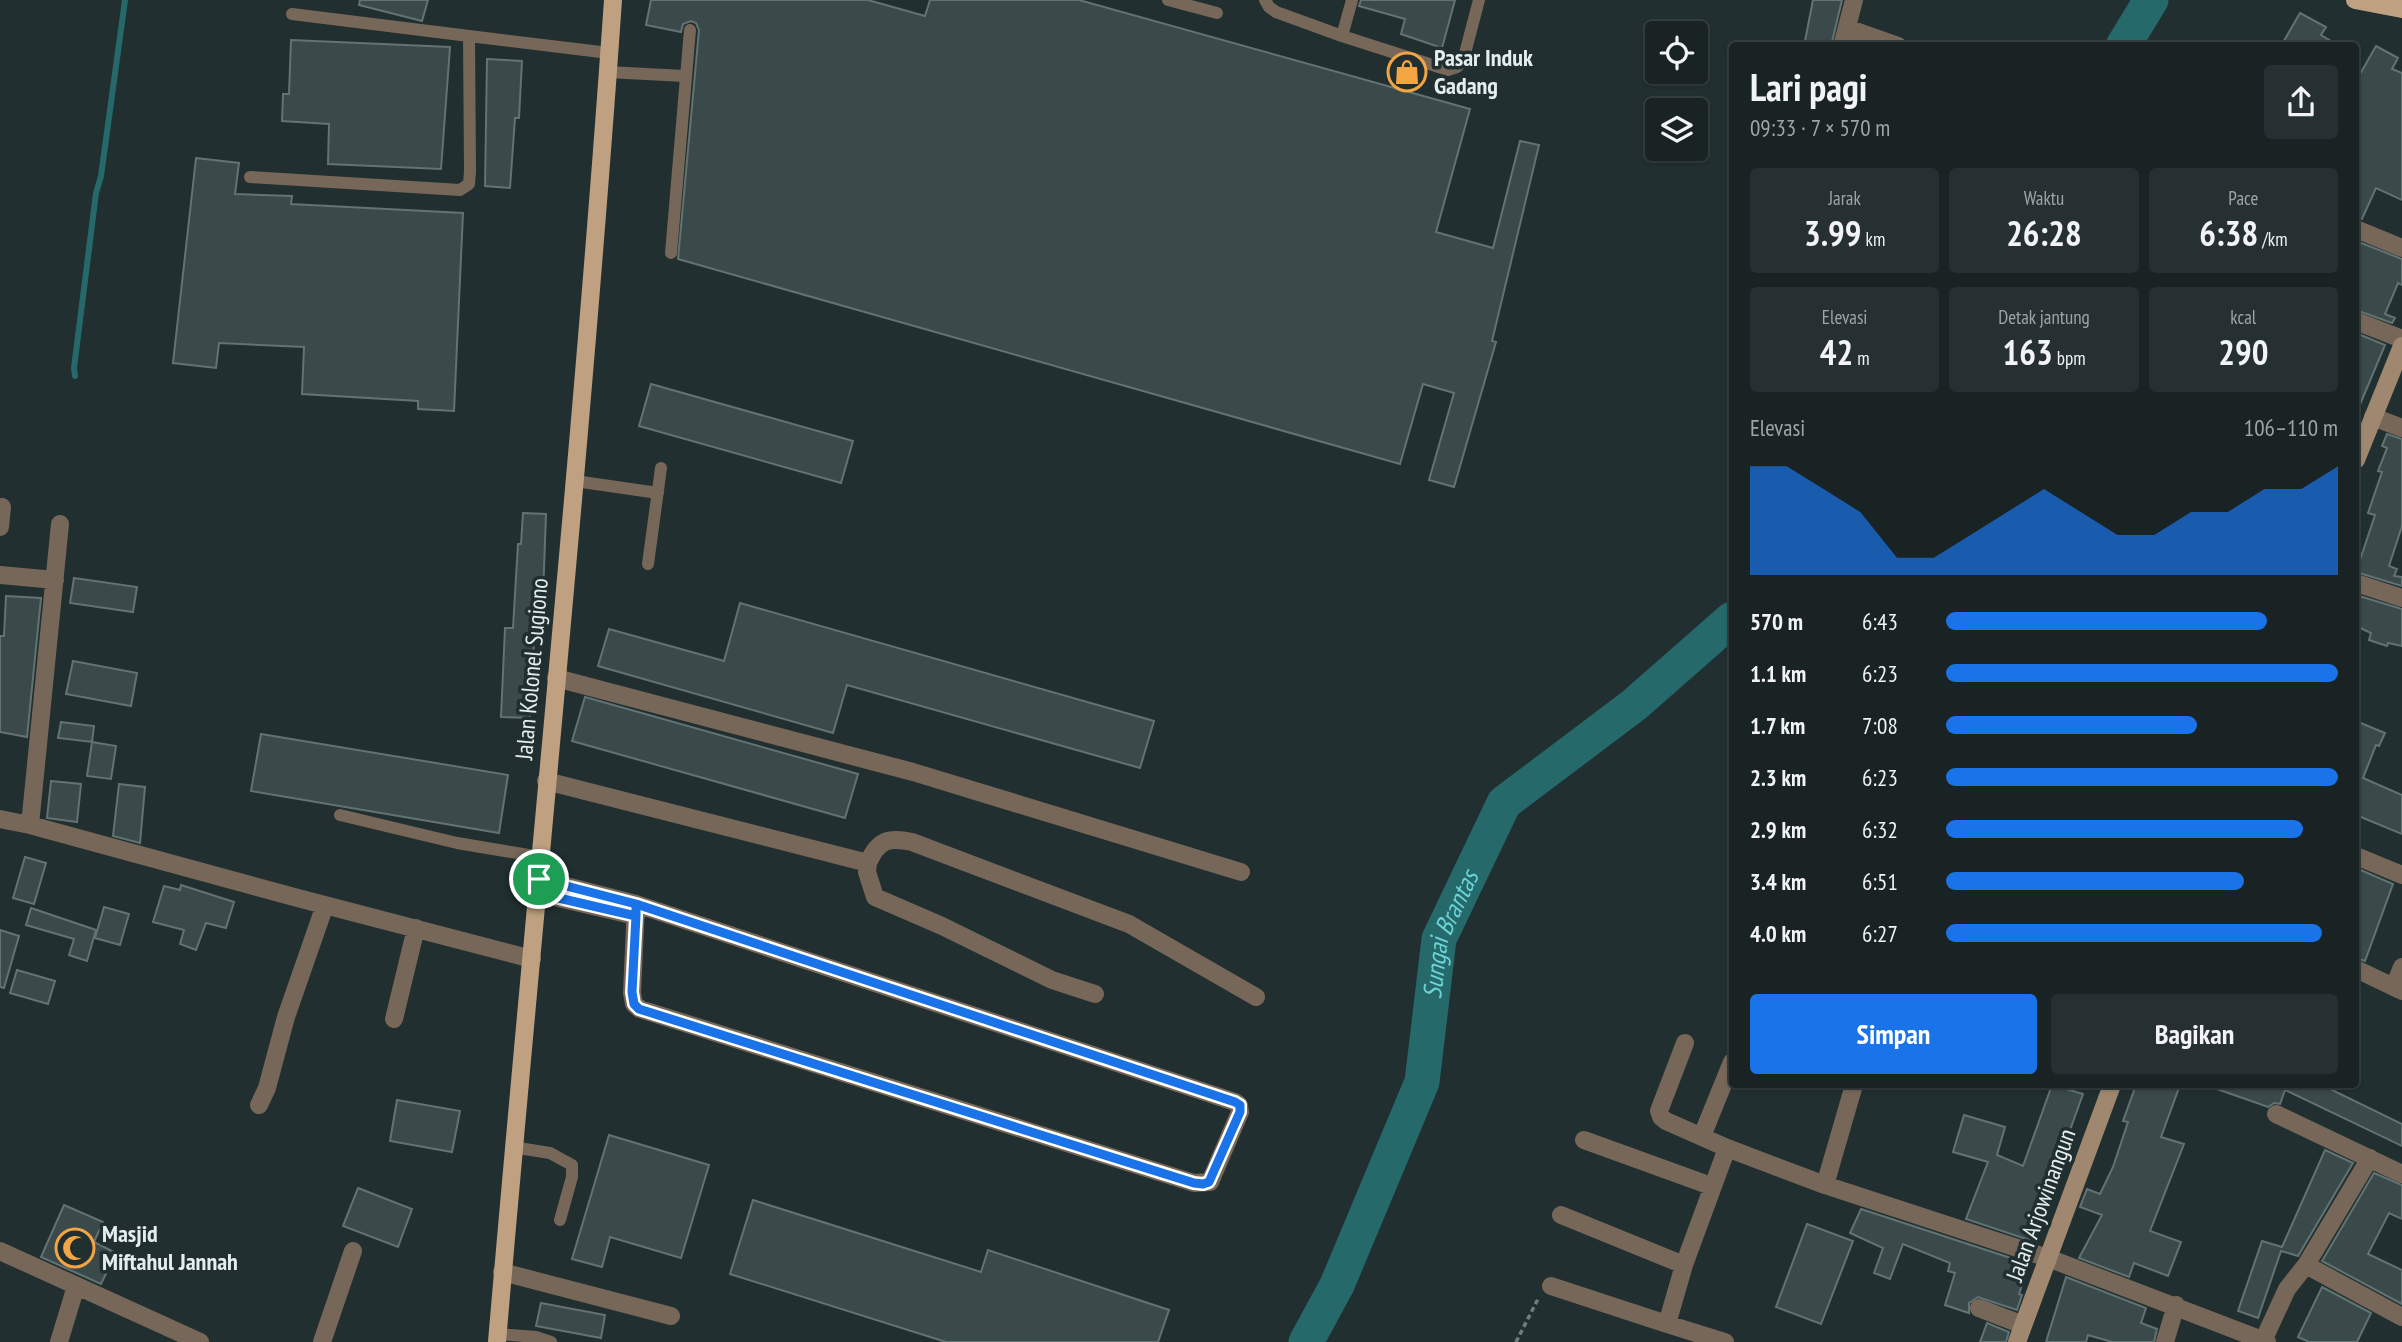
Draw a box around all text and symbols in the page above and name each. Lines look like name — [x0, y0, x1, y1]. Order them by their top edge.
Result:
map controls — [1645, 21, 1708, 161]
button: locate — [1645, 21, 1708, 84]
place label: Pasar Induk Gadang — [1434, 42, 1533, 101]
shop icon: Pasar Induk Gadang — [1386, 51, 1428, 93]
text: Lari pagi — [1750, 62, 1867, 111]
button: share — [2264, 65, 2338, 139]
button: layers — [1645, 98, 1708, 161]
text: 09:33 · 7 × 570 m — [1750, 113, 1890, 142]
text: Jarak — [1828, 186, 1861, 210]
text: Waktu — [2024, 186, 2064, 210]
text: Pace — [2228, 186, 2258, 210]
text: 3.99 — [1804, 210, 1862, 256]
text: 26:28 — [2006, 210, 2082, 256]
text: 6:38 — [2199, 210, 2258, 256]
text: km — [1862, 227, 1885, 251]
text: /km — [2258, 227, 2288, 251]
text: Elevasi — [1822, 305, 1867, 329]
text: Detak jantung — [1998, 305, 2090, 329]
text: kcal — [2230, 305, 2256, 329]
text: 42 — [1820, 329, 1853, 375]
text: 163 — [2002, 329, 2053, 375]
text: 290 — [2218, 329, 2268, 375]
text: m — [1853, 346, 1870, 370]
text: bpm — [2053, 346, 2086, 370]
text: Elevasi — [1750, 413, 1805, 442]
text: 106–110 m — [2244, 413, 2338, 442]
street label: Jalan Kolonel Sugiono — [508, 577, 555, 762]
text: 570 m — [1750, 607, 1803, 636]
text: 6:43 — [1862, 607, 1898, 636]
text: 1.1 km — [1750, 659, 1806, 688]
text: 6:23 — [1862, 659, 1898, 688]
text: 1.7 km — [1750, 711, 1805, 740]
text: 7:08 — [1862, 711, 1898, 740]
text: 2.3 km — [1750, 763, 1806, 792]
text: 6:23 — [1862, 763, 1898, 792]
text: 2.9 km — [1750, 815, 1806, 844]
text: 6:32 — [1862, 815, 1898, 844]
pin — [509, 849, 569, 909]
icon: arrive — [520, 860, 558, 898]
water label: Sungai Brantas — [1415, 863, 1486, 1001]
text: 3.4 km — [1750, 867, 1806, 896]
text: 6:51 — [1862, 867, 1898, 896]
text: 4.0 km — [1750, 919, 1806, 948]
text: 6:27 — [1862, 919, 1898, 948]
button: Simpan — [1750, 994, 2037, 1074]
button: Bagikan — [2051, 994, 2338, 1074]
street label: Jalan Arjowinangun — [1998, 1124, 2082, 1286]
place label: Masjid Miftahul Jannah — [102, 1218, 238, 1277]
mosque icon: Masjid Miftahul Jannah — [54, 1227, 96, 1269]

